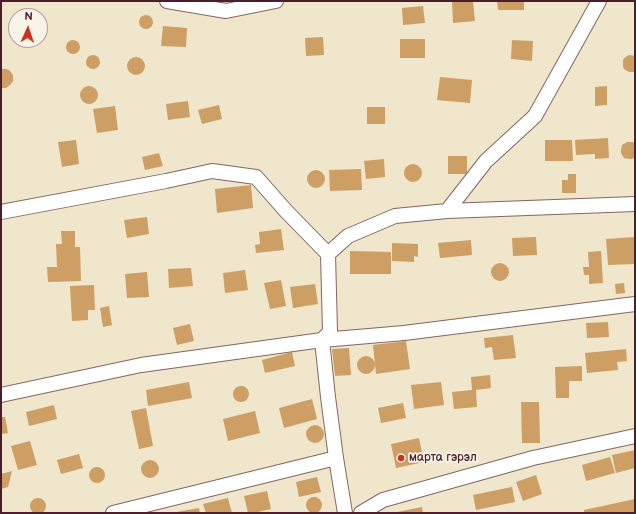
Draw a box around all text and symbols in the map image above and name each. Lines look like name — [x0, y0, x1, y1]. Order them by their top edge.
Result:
north arrow — [8, 8, 48, 48]
text: N — [24, 10, 33, 23]
place label: марта гэрэл — [409, 451, 477, 465]
marker: марта гэрэл — [396, 453, 406, 463]

